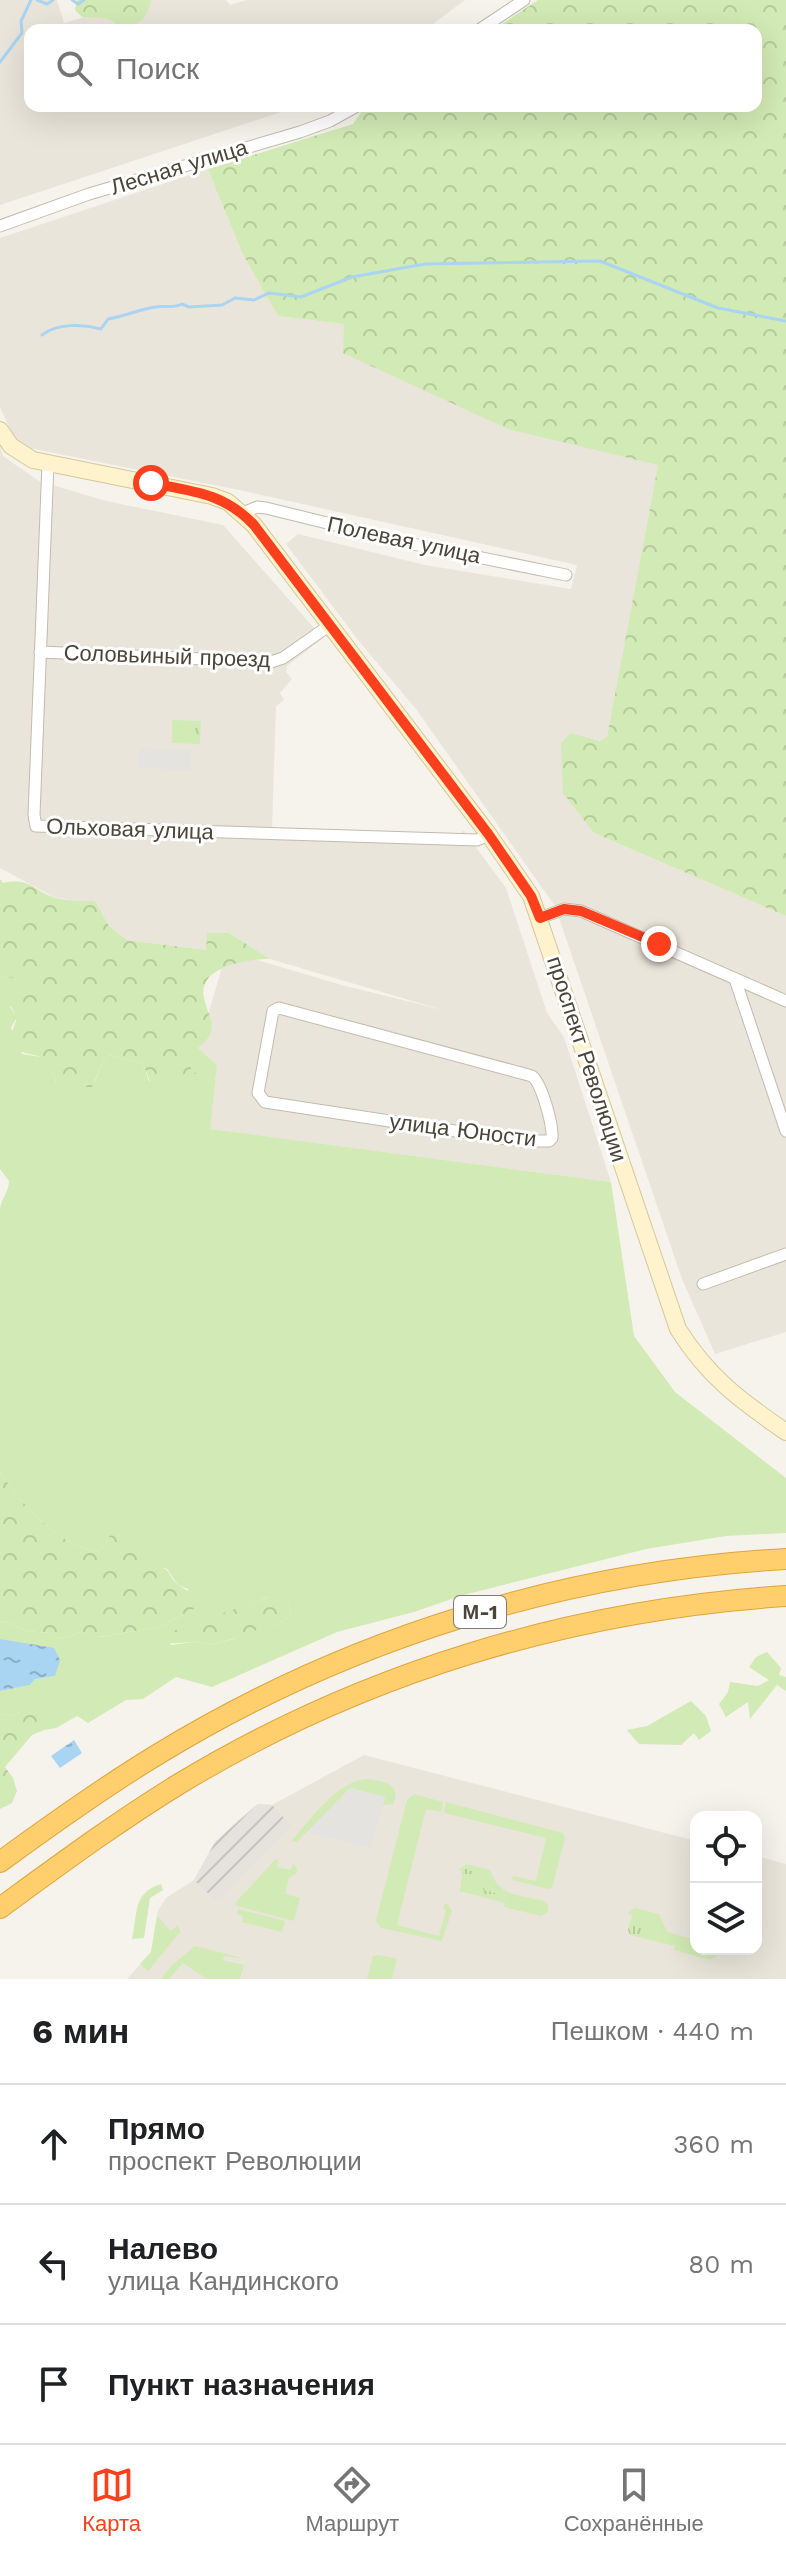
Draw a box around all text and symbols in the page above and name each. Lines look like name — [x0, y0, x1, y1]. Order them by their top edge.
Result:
search box — [24, 24, 762, 112]
icon: search — [52, 46, 96, 90]
text: Поиск — [116, 51, 199, 86]
street label: Лесная улица — [107, 134, 251, 200]
route start — [133, 465, 169, 501]
street label: Полевая улица — [325, 512, 484, 569]
street label: Соловьиный проезд — [63, 640, 271, 672]
street label: Ольховая улица — [46, 814, 215, 844]
route end — [641, 926, 677, 962]
street label: проспект Революции — [542, 953, 632, 1165]
street label: улица Юности — [388, 1109, 538, 1151]
road number: М-1 — [454, 1596, 506, 1628]
map controls — [690, 1811, 762, 1955]
button: locate — [690, 1811, 762, 1883]
button: layers — [690, 1883, 762, 1955]
text: 6 мин — [32, 2011, 129, 2051]
text: Пешком · 440 m — [551, 2016, 754, 2046]
text: Прямо — [108, 2111, 205, 2146]
icon: ahead — [32, 2122, 76, 2166]
text: 360 m — [673, 2129, 754, 2159]
text: проспект Революции — [108, 2146, 362, 2176]
text: Налево — [108, 2231, 218, 2266]
icon: left — [32, 2242, 76, 2286]
text: 80 m — [688, 2249, 754, 2279]
text: улица Кандинского — [108, 2266, 339, 2296]
icon: arrive — [32, 2362, 76, 2406]
text: Пункт назначения — [108, 2367, 375, 2402]
tab: Карта — [82, 2463, 141, 2537]
tab: Маршрут — [306, 2463, 399, 2537]
tab: Сохранённые — [564, 2463, 704, 2537]

